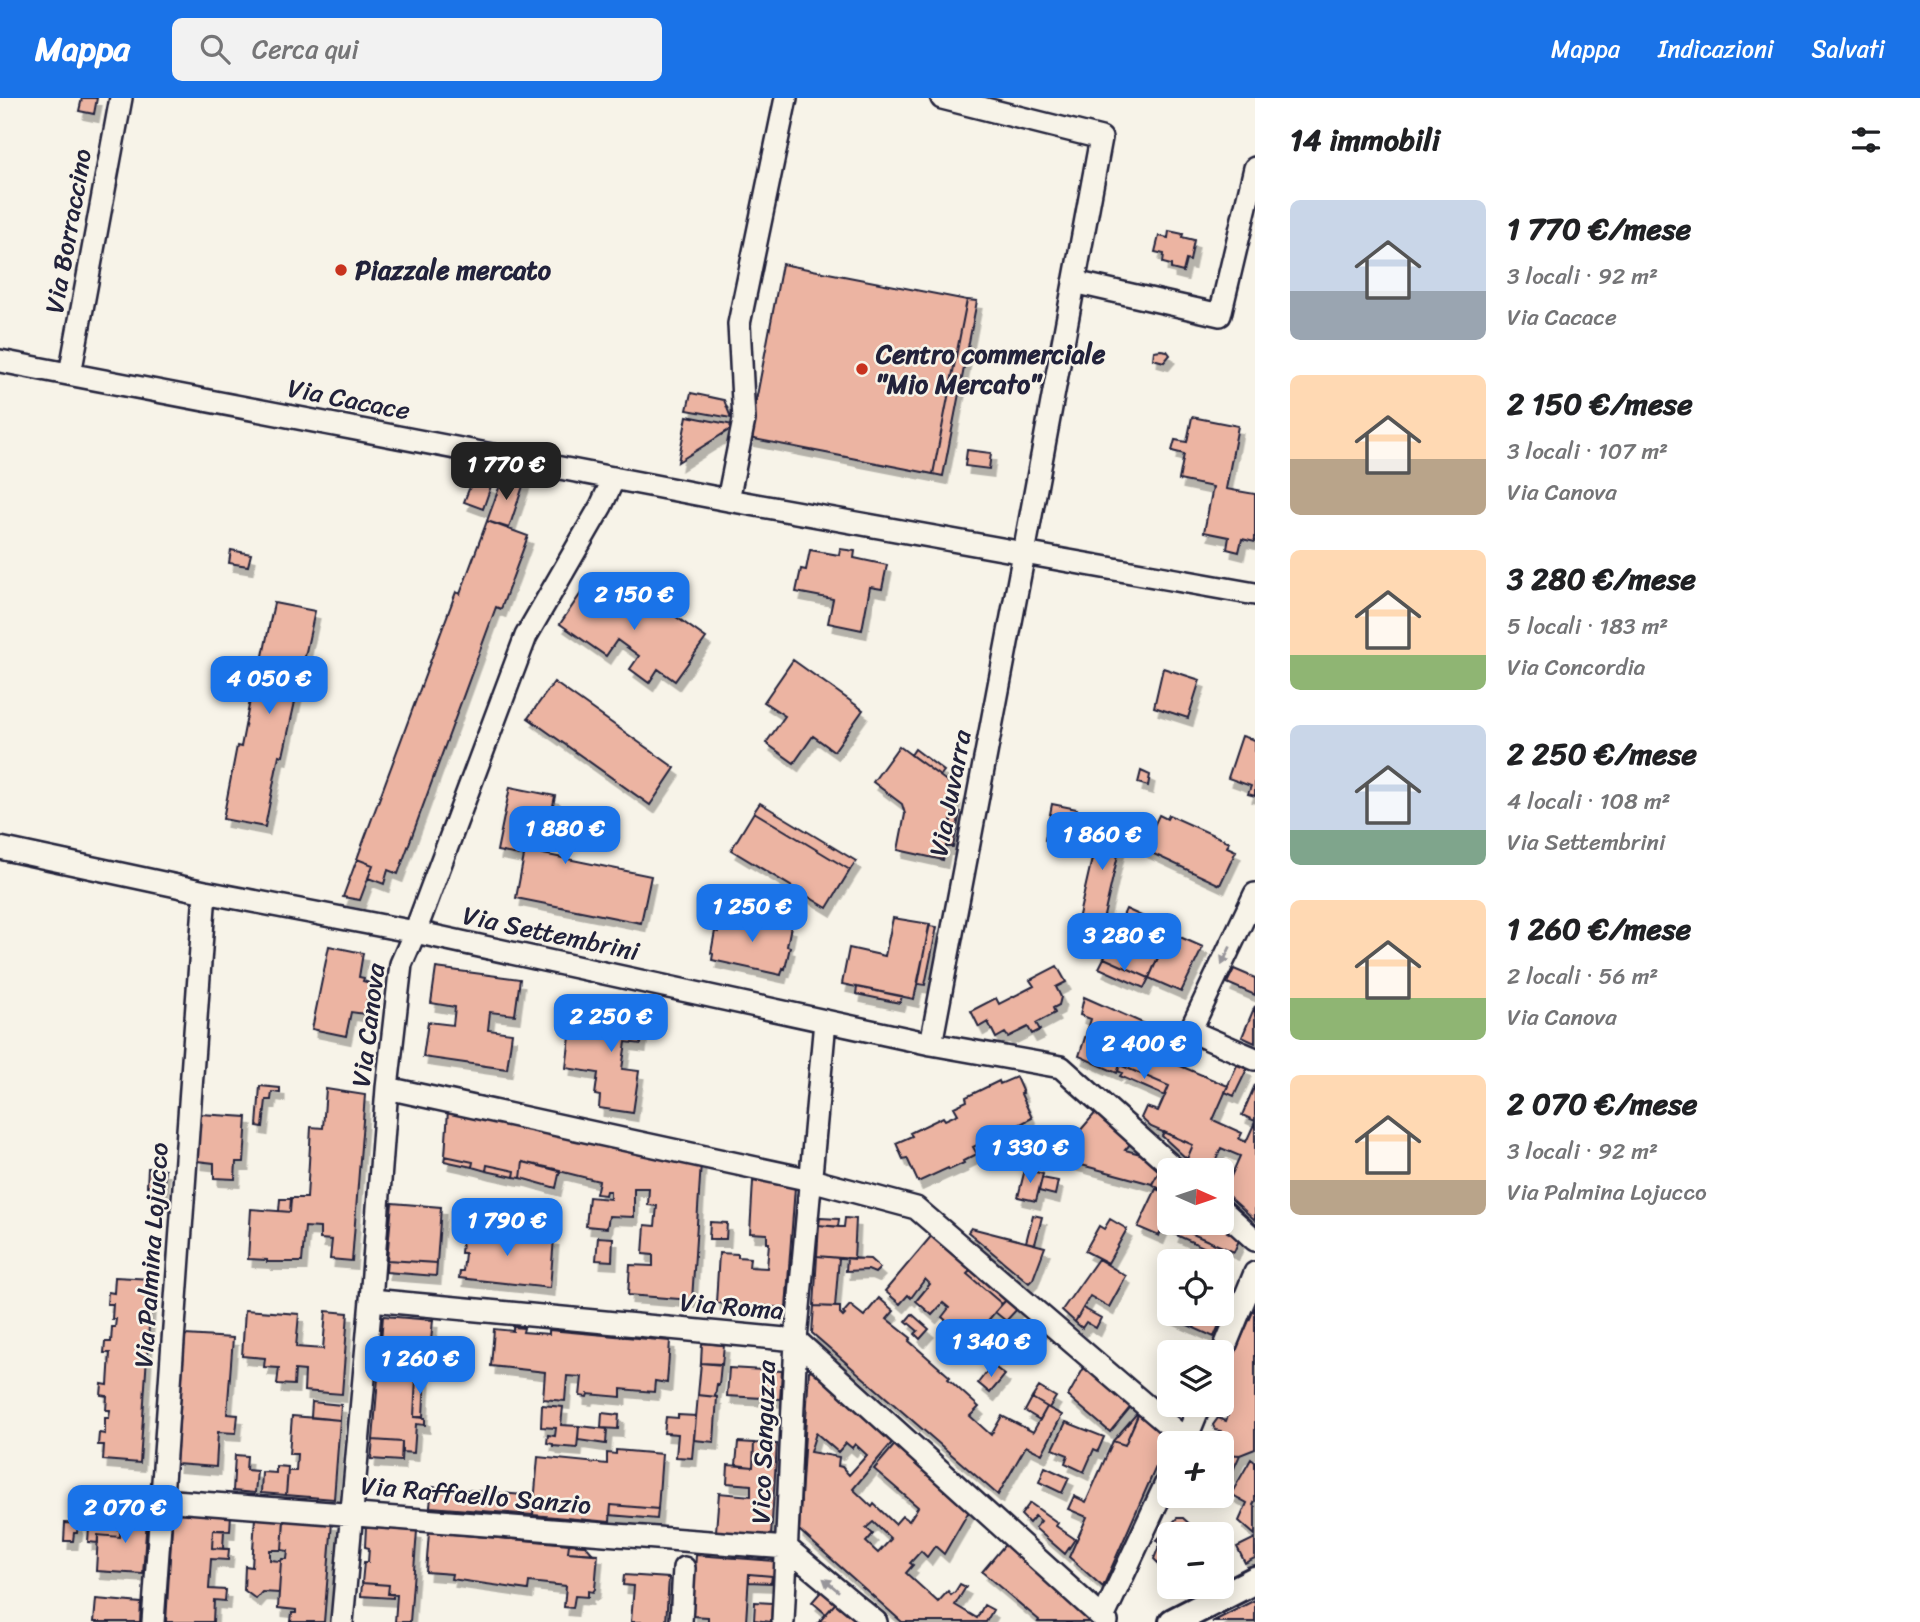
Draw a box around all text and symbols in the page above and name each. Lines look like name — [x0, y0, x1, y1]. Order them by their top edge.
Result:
search box — [172, 18, 662, 81]
text: Mappa — [35, 20, 130, 78]
text: Cerca qui — [252, 26, 359, 72]
text: Mappa — [1551, 28, 1620, 70]
text: Indicazioni — [1658, 28, 1774, 70]
text: Salvati — [1812, 28, 1885, 70]
icon: search — [196, 30, 234, 68]
text: 14 immobili — [1290, 113, 1440, 167]
icon: filters — [1847, 121, 1885, 159]
street label: Via Borraccino — [31, 145, 105, 317]
text: 1 770 €/mese — [1507, 202, 1691, 256]
icon: home — [1346, 228, 1430, 312]
place label: Piazzale mercato — [355, 247, 552, 293]
text: 3 locali · 92 m² — [1507, 256, 1658, 297]
marker: Piazzale mercato — [333, 262, 349, 278]
text: Via Cacace — [1507, 297, 1617, 338]
place label: Centro commerciale "Mio Mercato" — [875, 331, 1106, 407]
marker: Centro commerciale "Mio Mercato" — [854, 361, 870, 377]
street label: Via Cacace — [284, 365, 414, 433]
text: 2 150 €/mese — [1507, 377, 1693, 431]
icon: home — [1346, 403, 1430, 487]
text: 3 locali · 107 m² — [1507, 431, 1668, 472]
pin: 1 770 € — [441, 442, 571, 502]
text: 1 770 € — [467, 444, 545, 485]
text: Via Canova — [1507, 472, 1617, 513]
text: 3 280 €/mese — [1507, 552, 1696, 606]
pin: 2 150 € — [569, 573, 699, 632]
text: 2 150 € — [595, 574, 673, 615]
icon: home — [1346, 578, 1430, 662]
text: 5 locali · 183 m² — [1507, 606, 1668, 647]
text: Via Concordia — [1507, 647, 1645, 688]
pin: 4 050 € — [204, 656, 334, 716]
text: 4 050 € — [227, 658, 311, 699]
street label: Via Juvarra — [915, 725, 985, 860]
text: 2 250 €/mese — [1507, 727, 1697, 781]
icon: home — [1346, 753, 1430, 837]
text: 4 locali · 108 m² — [1507, 781, 1671, 822]
pin: 1 880 € — [500, 806, 630, 866]
text: 1 880 € — [525, 808, 605, 849]
pin: 1 860 € — [1037, 812, 1167, 872]
text: 1 860 € — [1063, 814, 1141, 855]
text: Via Settembrini — [1507, 822, 1665, 863]
pin: 1 250 € — [687, 884, 817, 944]
text: 1 250 € — [713, 886, 791, 927]
street label: Via Settembrini — [459, 892, 644, 974]
text: 1 260 €/mese — [1507, 902, 1691, 956]
pin: 3 280 € — [1059, 914, 1189, 973]
text: 3 280 € — [1083, 915, 1165, 956]
icon: home — [1346, 928, 1430, 1012]
one-way arrow — [1220, 946, 1231, 966]
text: 2 locali · 56 m² — [1507, 956, 1658, 997]
street label: Via Canova — [338, 960, 399, 1089]
pin: 2 250 € — [546, 995, 676, 1054]
text: 2 250 € — [570, 996, 652, 1037]
text: Via Canova — [1507, 997, 1617, 1038]
pin: 2 400 € — [1079, 1021, 1209, 1081]
text: 2 400 € — [1102, 1023, 1186, 1064]
text: 2 070 €/mese — [1507, 1077, 1697, 1131]
icon: home — [1346, 1103, 1430, 1187]
pin: 1 330 € — [965, 1126, 1095, 1185]
text: 1 330 € — [992, 1127, 1068, 1168]
text: 3 locali · 92 m² — [1507, 1131, 1658, 1172]
street label: Via Palmina Lojucco — [120, 1141, 182, 1369]
north arrow — [1157, 1158, 1234, 1236]
map controls — [1157, 1158, 1234, 1599]
text: Via Palmina Lojucco — [1507, 1172, 1707, 1213]
pin: 1 790 € — [442, 1198, 572, 1258]
text: 1 790 € — [468, 1200, 546, 1241]
button: locate — [1157, 1249, 1234, 1326]
street label: Via Roma — [678, 1279, 786, 1333]
pin: 1 340 € — [926, 1320, 1056, 1379]
text: 1 340 € — [952, 1321, 1030, 1362]
pin: 1 260 € — [355, 1336, 485, 1396]
text: 1 260 € — [381, 1338, 459, 1379]
button: layers — [1157, 1340, 1234, 1417]
street label: Vico Sanguzza — [737, 1358, 789, 1525]
button: + — [1157, 1431, 1234, 1508]
street label: Via Raffaello Sanzio — [359, 1462, 593, 1528]
pin: 2 070 € — [60, 1486, 190, 1545]
text: 2 070 € — [84, 1487, 166, 1528]
button: − — [1157, 1522, 1234, 1599]
one-way arrow — [823, 1578, 840, 1593]

